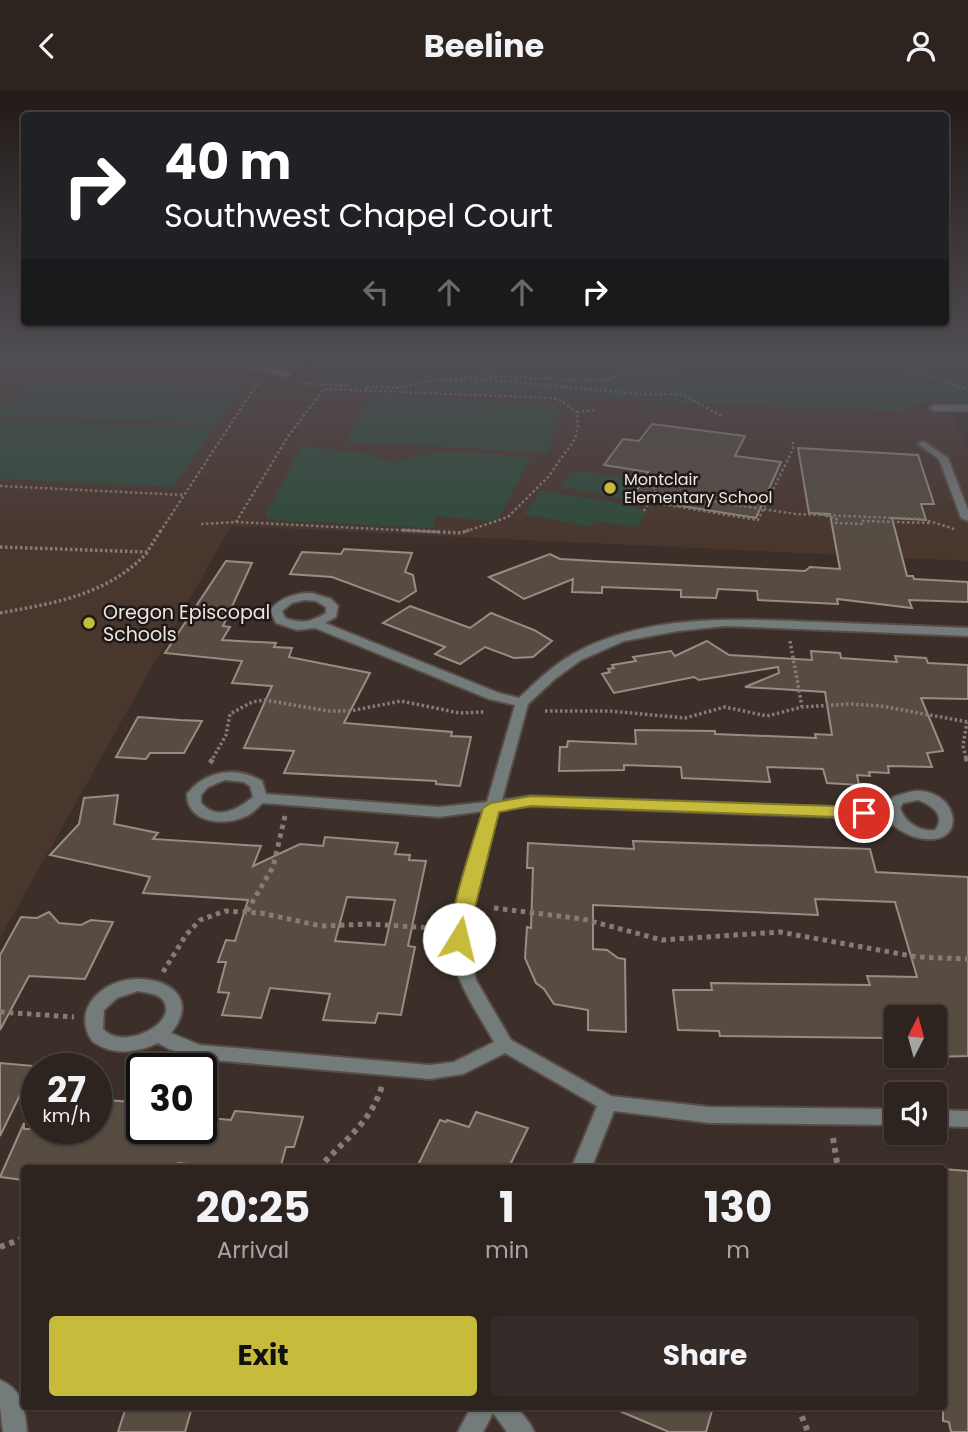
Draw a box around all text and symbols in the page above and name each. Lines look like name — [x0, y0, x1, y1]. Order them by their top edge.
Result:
text: Beeline — [424, 23, 544, 68]
icon: back — [28, 27, 66, 65]
icon: person — [902, 27, 940, 65]
text: 40 m — [164, 128, 291, 196]
icon: right — [49, 140, 140, 231]
text: Southwest Chapel Court — [164, 193, 553, 238]
icon: left — [357, 273, 395, 311]
icon: ahead — [430, 273, 468, 311]
icon: ahead — [503, 273, 541, 311]
icon: right — [576, 273, 614, 311]
place label: Montclair Elementary School — [624, 468, 772, 509]
marker: Montclair Elementary School — [602, 480, 618, 496]
place label: Oregon Episcopal Schools — [103, 599, 270, 648]
marker: Oregon Episcopal Schools — [81, 615, 97, 631]
pin — [834, 783, 894, 843]
icon: arrive — [845, 794, 883, 832]
position arrow — [422, 902, 496, 976]
north arrow — [884, 1005, 947, 1067]
map controls — [884, 1005, 947, 1145]
speed limit sign: 30 — [126, 1053, 217, 1144]
text: 27 — [47, 1065, 86, 1114]
button: sound — [884, 1082, 947, 1145]
text: km/h — [43, 1103, 90, 1128]
text: 20:25 — [196, 1178, 310, 1237]
text: 1 — [499, 1178, 515, 1237]
text: 130 — [704, 1178, 772, 1237]
text: Arrival — [217, 1234, 289, 1266]
text: min — [485, 1234, 529, 1266]
text: m — [726, 1234, 750, 1266]
button: Exit — [49, 1316, 477, 1396]
button: Share — [491, 1316, 919, 1396]

